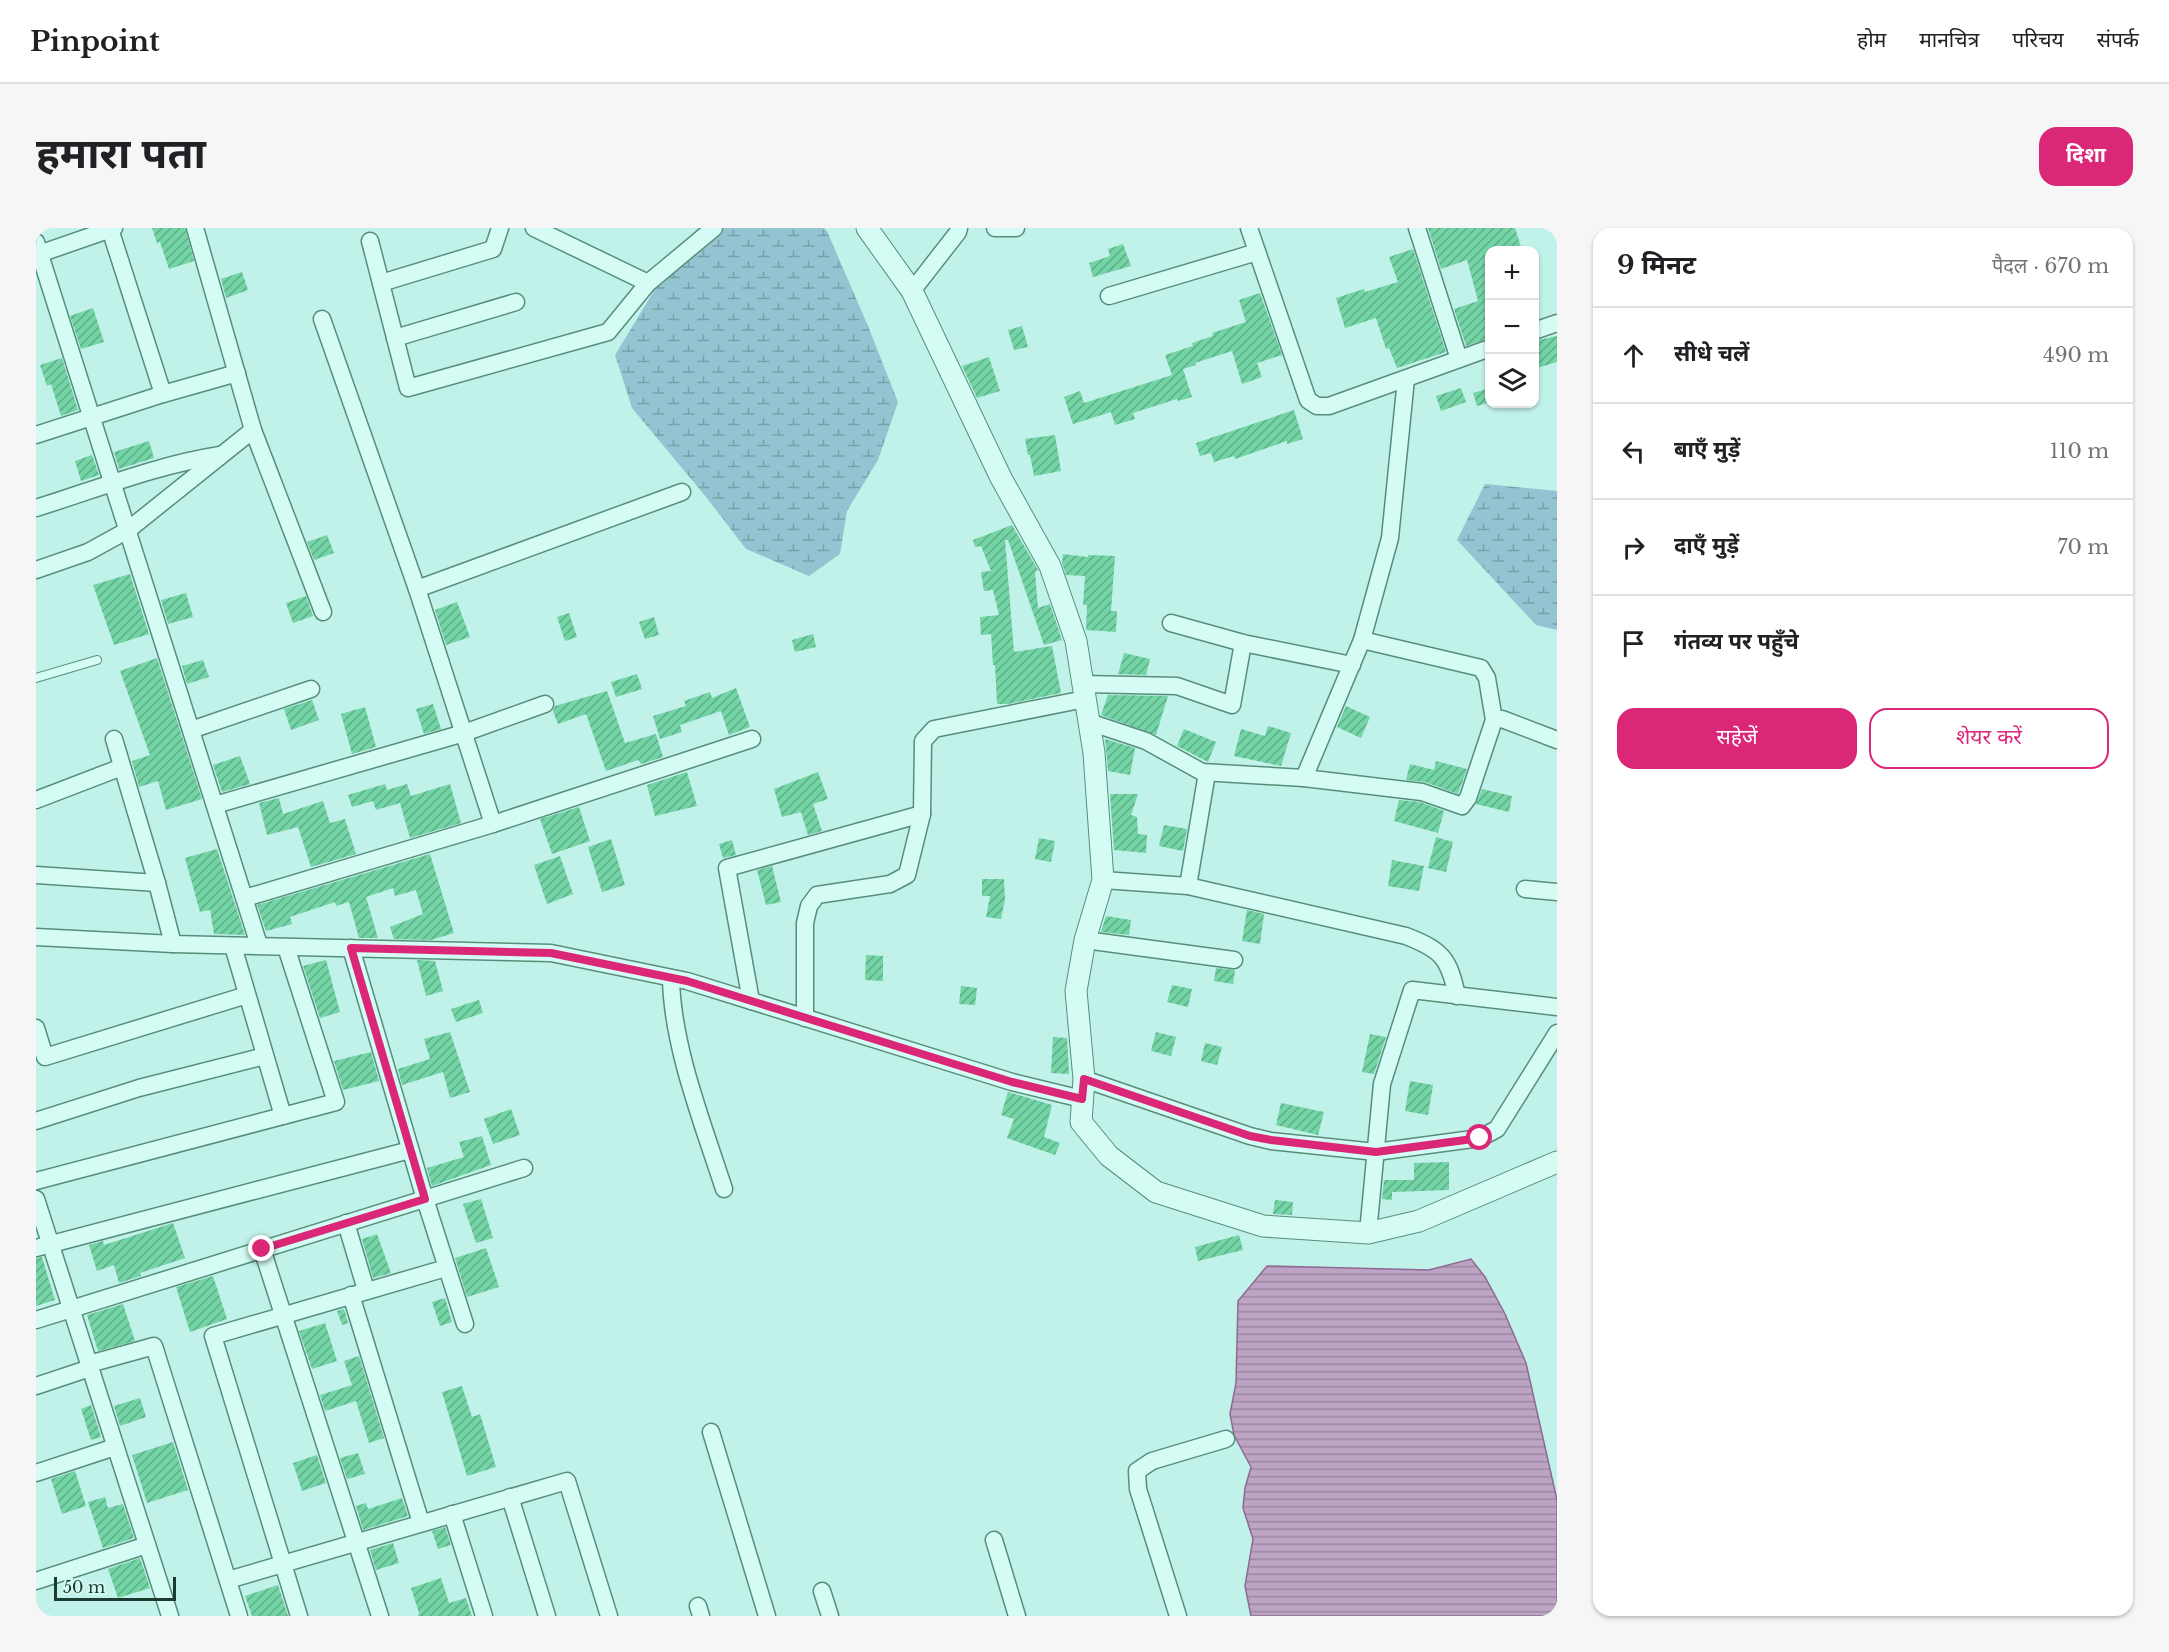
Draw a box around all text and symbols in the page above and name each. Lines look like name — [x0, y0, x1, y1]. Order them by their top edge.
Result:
text: Pinpoint — [30, 24, 160, 59]
text: होम — [1857, 27, 1886, 53]
text: मानचित्र — [1919, 27, 1979, 53]
text: परिचय — [2012, 27, 2064, 53]
text: संपर्क — [2097, 27, 2139, 53]
text: हमारा पता — [36, 127, 206, 179]
button: दिशा — [2039, 127, 2133, 186]
map controls — [1485, 246, 1539, 408]
button: + — [1485, 246, 1539, 300]
text: 9 मिनट — [1617, 249, 1696, 281]
text: पैदल · 670 m — [1992, 254, 2109, 278]
button: − — [1485, 300, 1539, 354]
icon: ahead — [1617, 339, 1650, 372]
text: सीधे चलें — [1674, 340, 1749, 367]
text: 490 m — [2043, 343, 2109, 367]
button: layers — [1485, 354, 1539, 408]
icon: left — [1617, 435, 1650, 468]
text: बाएँ मुड़ें — [1674, 436, 1740, 463]
text: 110 m — [2050, 439, 2109, 463]
icon: right — [1617, 531, 1650, 564]
text: दाएँ मुड़ें — [1674, 532, 1739, 559]
text: 70 m — [2057, 535, 2109, 559]
icon: arrive — [1617, 627, 1650, 660]
text: गंतव्य पर पहुँचे — [1674, 628, 1799, 655]
button: सहेजें — [1617, 708, 1857, 769]
button: शेयर करें — [1869, 708, 2109, 769]
route start — [1466, 1124, 1492, 1150]
route end — [248, 1235, 274, 1261]
scale bar — [54, 1574, 176, 1602]
text: 50 m — [63, 1577, 105, 1597]

